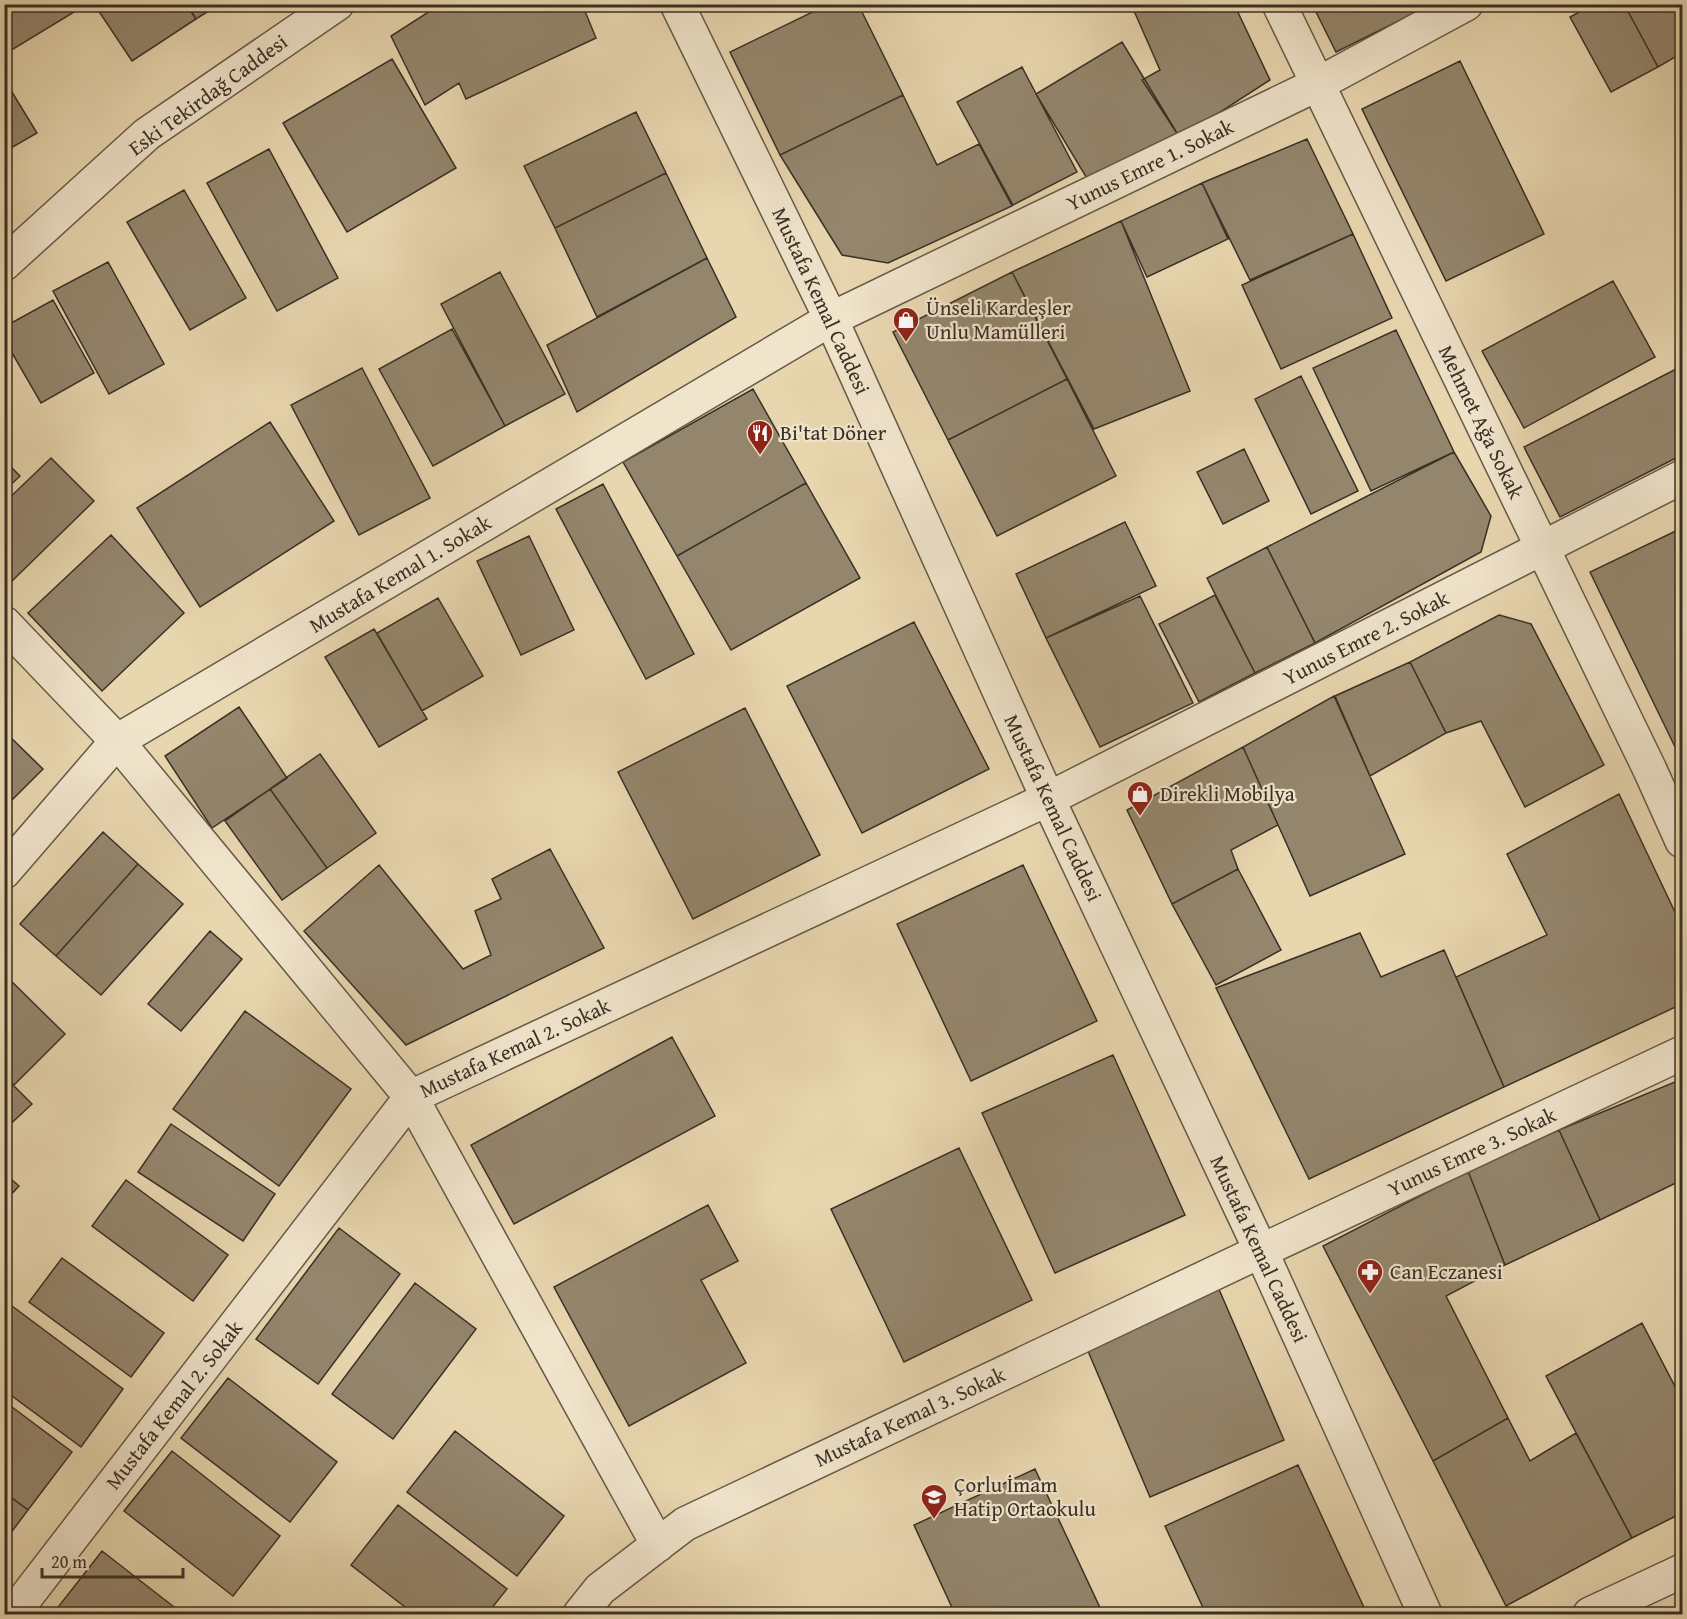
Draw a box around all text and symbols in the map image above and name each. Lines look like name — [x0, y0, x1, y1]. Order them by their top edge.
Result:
street label: Eski Tekirdağ Caddesi — [122, 26, 294, 163]
street label: Yunus Emre 1. Sokak — [1061, 110, 1239, 219]
street label: Mustafa Kemal Caddesi — [764, 202, 878, 400]
place label: Ünseli Kardeşler Unlu Mamülleri — [926, 292, 1071, 347]
shop icon: Ünseli Kardeşler Unlu Mamülleri — [891, 305, 921, 343]
street label: Mehmet Ağa Sokak — [1431, 340, 1532, 504]
place label: Bi'tat Döner — [780, 417, 887, 448]
restaurant icon: Bi'tat Döner — [745, 418, 775, 456]
street label: Mustafa Kemal 1. Sokak — [303, 507, 497, 640]
street label: Yunus Emre 2. Sokak — [1277, 582, 1455, 693]
street label: Mustafa Kemal Caddesi — [996, 709, 1110, 907]
place label: Direkli Mobilya — [1160, 778, 1295, 809]
shop icon: Direkli Mobilya — [1125, 779, 1155, 817]
street label: Mustafa Kemal 2. Sokak — [414, 990, 616, 1105]
street label: Yunus Emre 3. Sokak — [1382, 1099, 1561, 1204]
street label: Mustafa Kemal Caddesi — [1202, 1150, 1316, 1348]
place label: Can Eczanesi — [1390, 1256, 1503, 1287]
pharmacy icon: Can Eczanesi — [1355, 1257, 1385, 1295]
street label: Mustafa Kemal 2. Sokak — [98, 1313, 250, 1496]
street label: Mustafa Kemal 3. Sokak — [809, 1359, 1011, 1474]
place label: Çorlu İmam Hatip Ortaokulu — [954, 1469, 1097, 1524]
school or university icon: Çorlu İmam Hatip Ortaokulu — [919, 1482, 949, 1520]
scale bar — [42, 1541, 183, 1579]
text: 20 m — [51, 1548, 87, 1575]

